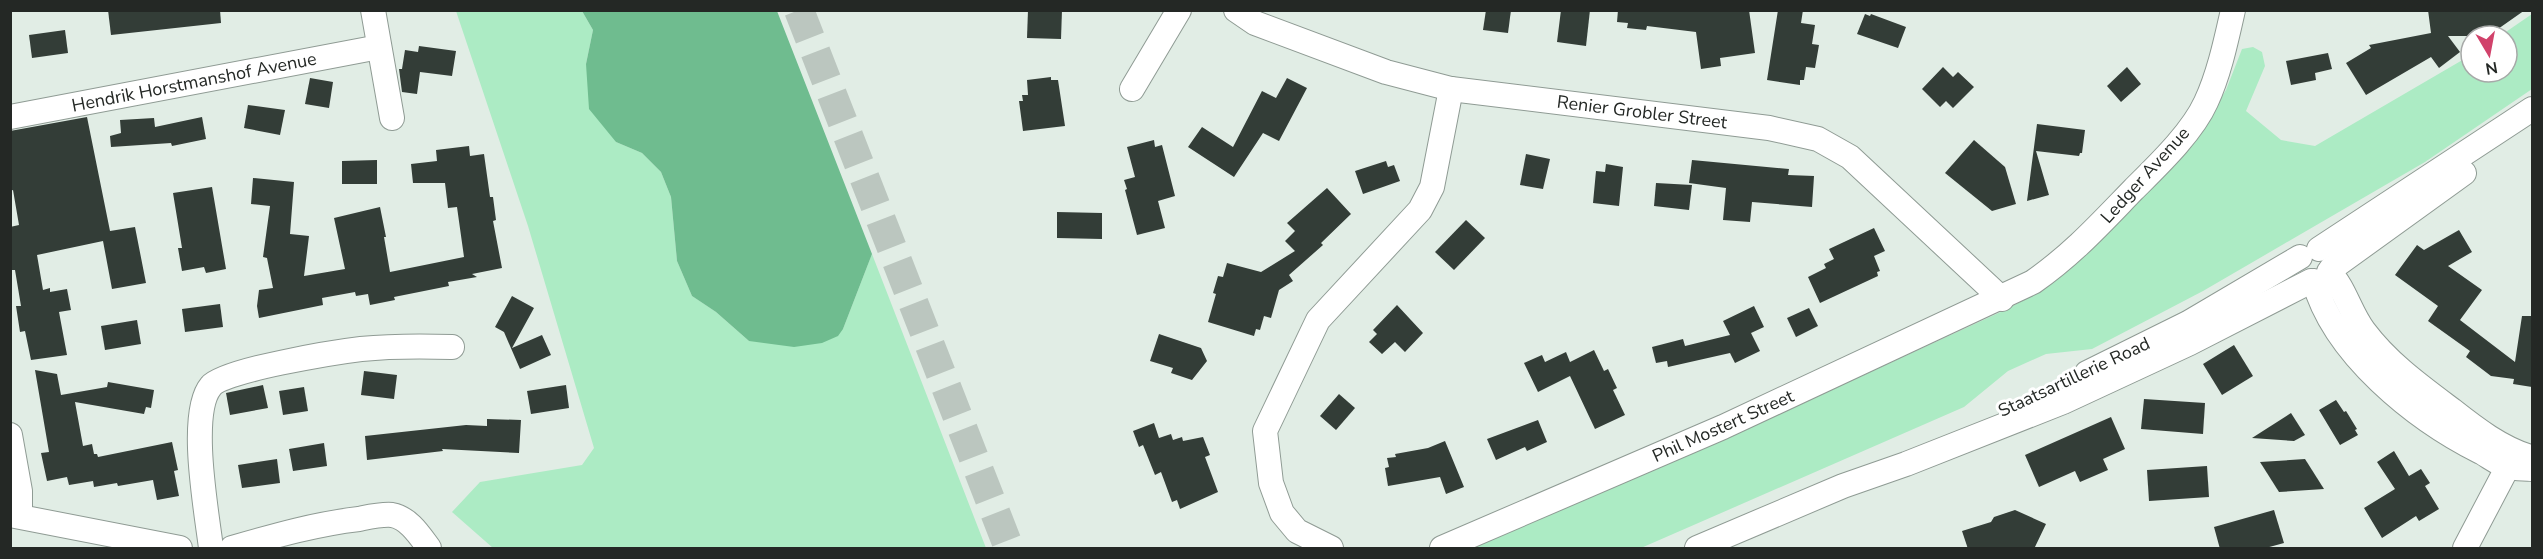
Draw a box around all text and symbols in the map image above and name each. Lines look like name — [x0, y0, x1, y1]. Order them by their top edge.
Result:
north arrow — [2459, 24, 2519, 84]
street label: Hendrik Horstmanshof Avenue — [69, 46, 319, 118]
text: N — [2484, 56, 2499, 80]
street label: Renier Grobler Street — [1555, 90, 1729, 134]
street label: Ledger Avenue — [2095, 122, 2195, 228]
street label: Staatsartillerie Road — [1994, 331, 2154, 423]
street label: Phil Mostert Street — [1648, 384, 1798, 468]

